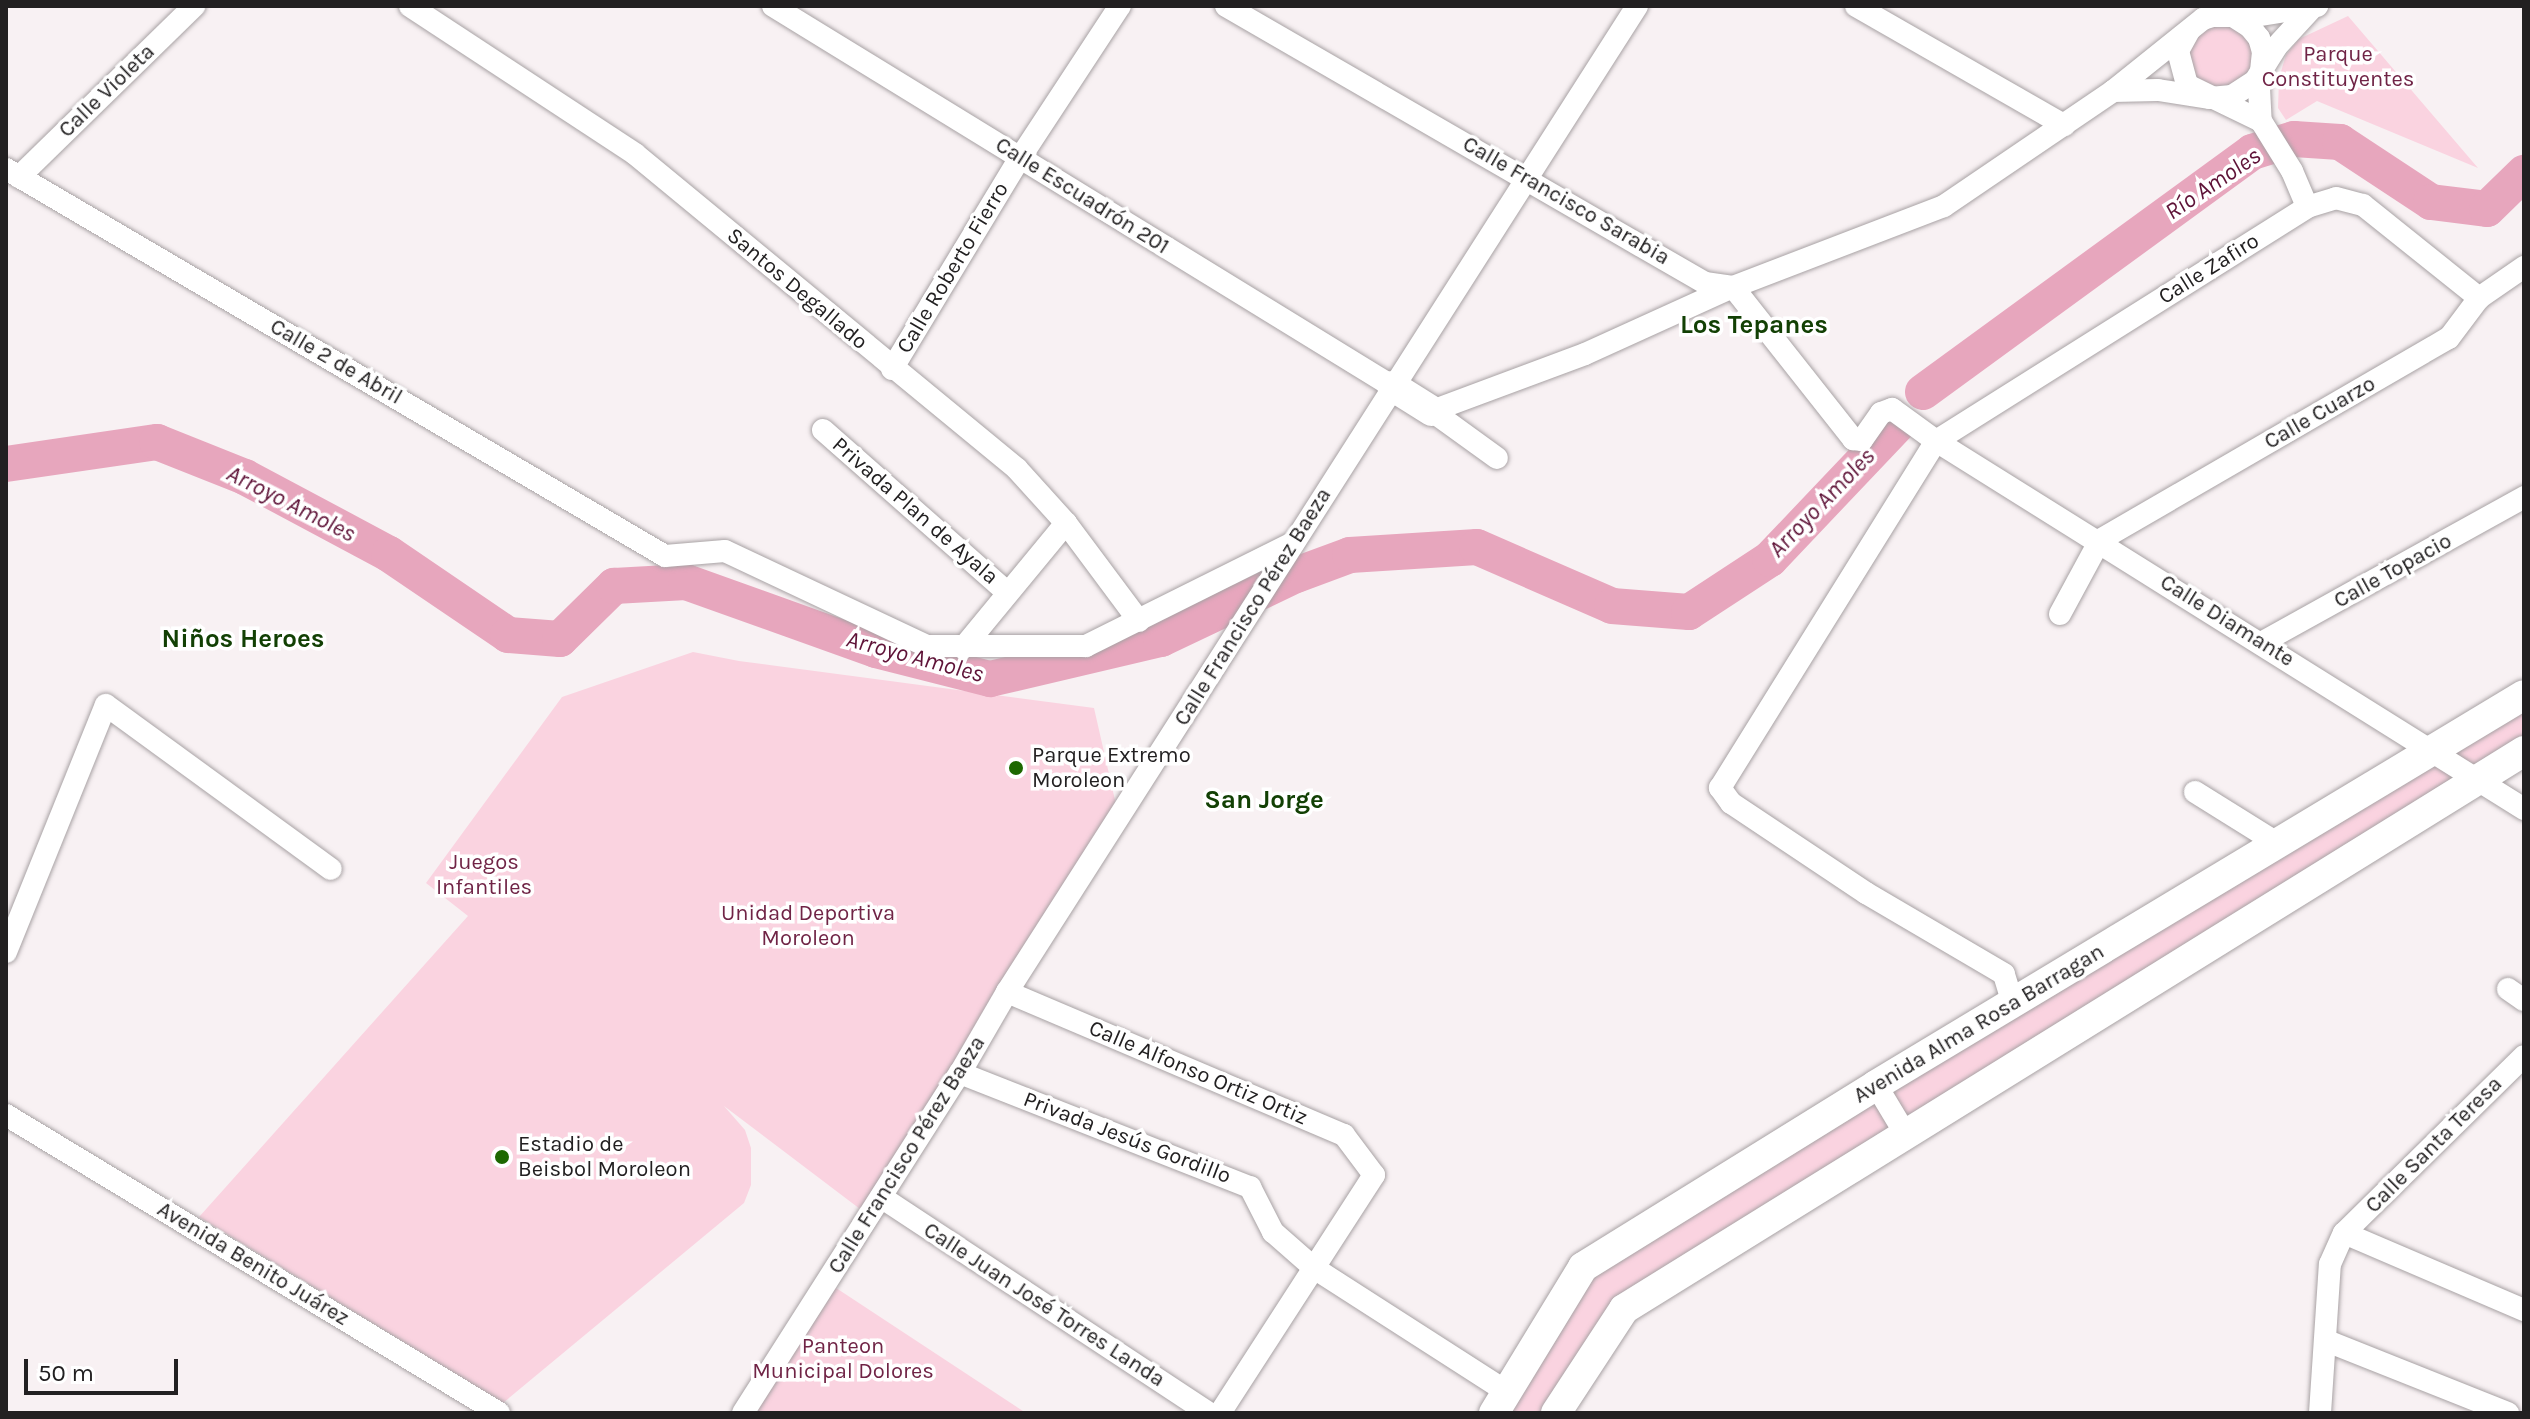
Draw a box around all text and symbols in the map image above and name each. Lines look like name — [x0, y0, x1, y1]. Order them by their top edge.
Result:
street label: Calle Violeta — [54, 39, 160, 143]
park label: Parque Constituyentes — [2262, 41, 2414, 92]
street label: Calle Francisco Sarabia — [1458, 131, 1674, 271]
street label: Calle Escuadrón 201 — [990, 132, 1174, 260]
water label: Río Amoles — [2160, 141, 2266, 227]
street label: Calle Roberto Fierro — [891, 178, 1015, 358]
street label: Santos Degallado — [721, 222, 873, 356]
street label: Calle Zafiro — [2154, 228, 2264, 310]
district label: Los Tepanes — [1680, 309, 1828, 341]
street label: Calle 2 de Abril — [265, 313, 407, 411]
street label: Calle Cuarzo — [2260, 371, 2380, 455]
street label: Privada Plan de Ayala — [827, 432, 1003, 590]
water label: Arroyo Amoles — [1763, 442, 1881, 564]
water label: Arroyo Amoles — [222, 459, 360, 549]
street label: Calle Francisco Pérez Baeza — [1169, 483, 1337, 731]
street label: Calle Topacio — [2329, 528, 2457, 614]
street label: Calle Diamante — [2155, 569, 2299, 673]
district label: Niños Heroes — [162, 623, 324, 655]
water label: Arroyo Amoles — [843, 625, 987, 689]
place label: Parque Extremo Moroleon — [1032, 742, 1191, 794]
marker: Parque Extremo Moroleon — [1007, 759, 1025, 777]
district label: San Jorge — [1204, 784, 1324, 816]
park label: Juegos Infantiles — [436, 849, 532, 900]
park label: Unidad Deportiva Moroleon — [721, 900, 895, 952]
street label: Avenida Alma Rosa Barragan — [1849, 939, 2109, 1109]
street label: Calle Alfonso Ortiz Ortiz — [1085, 1015, 1311, 1131]
street label: Calle Francisco Pérez Baeza — [823, 1031, 991, 1279]
street label: Calle Santa Teresa — [2360, 1071, 2508, 1219]
street label: Privada Jesús Gordillo — [1020, 1086, 1234, 1190]
place label: Estadio de Beisbol Moroleon — [518, 1131, 691, 1182]
marker: Estadio de Beisbol Moroleon — [493, 1148, 511, 1166]
street label: Avenida Benito Juárez — [152, 1196, 354, 1332]
street label: Calle Juan José Torres Landa — [918, 1217, 1170, 1393]
park label: Panteon Municipal Dolores — [752, 1333, 934, 1384]
scale bar — [28, 1343, 182, 1393]
text: 50 m — [38, 1359, 94, 1387]

